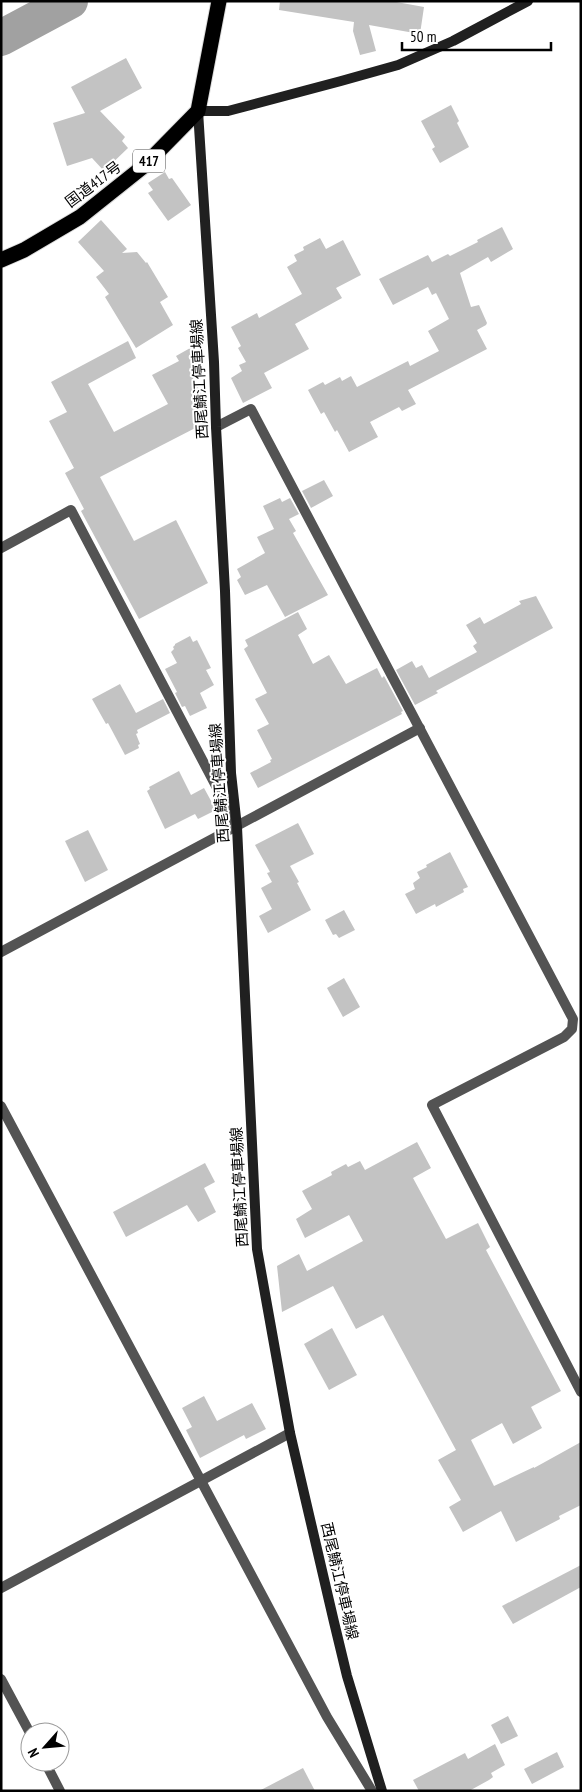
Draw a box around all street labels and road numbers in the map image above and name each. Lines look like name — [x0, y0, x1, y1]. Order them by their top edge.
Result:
road number: 417 — [133, 150, 165, 172]
street label: 国道417号 — [61, 157, 125, 211]
street label: 西尾鯖江停車場線 — [186, 319, 212, 439]
street label: 西尾鯖江停車場線 — [205, 722, 233, 844]
street label: 西尾鯖江停車場線 — [226, 1127, 252, 1247]
street label: 西尾鯖江停車場線 — [317, 1520, 363, 1642]

